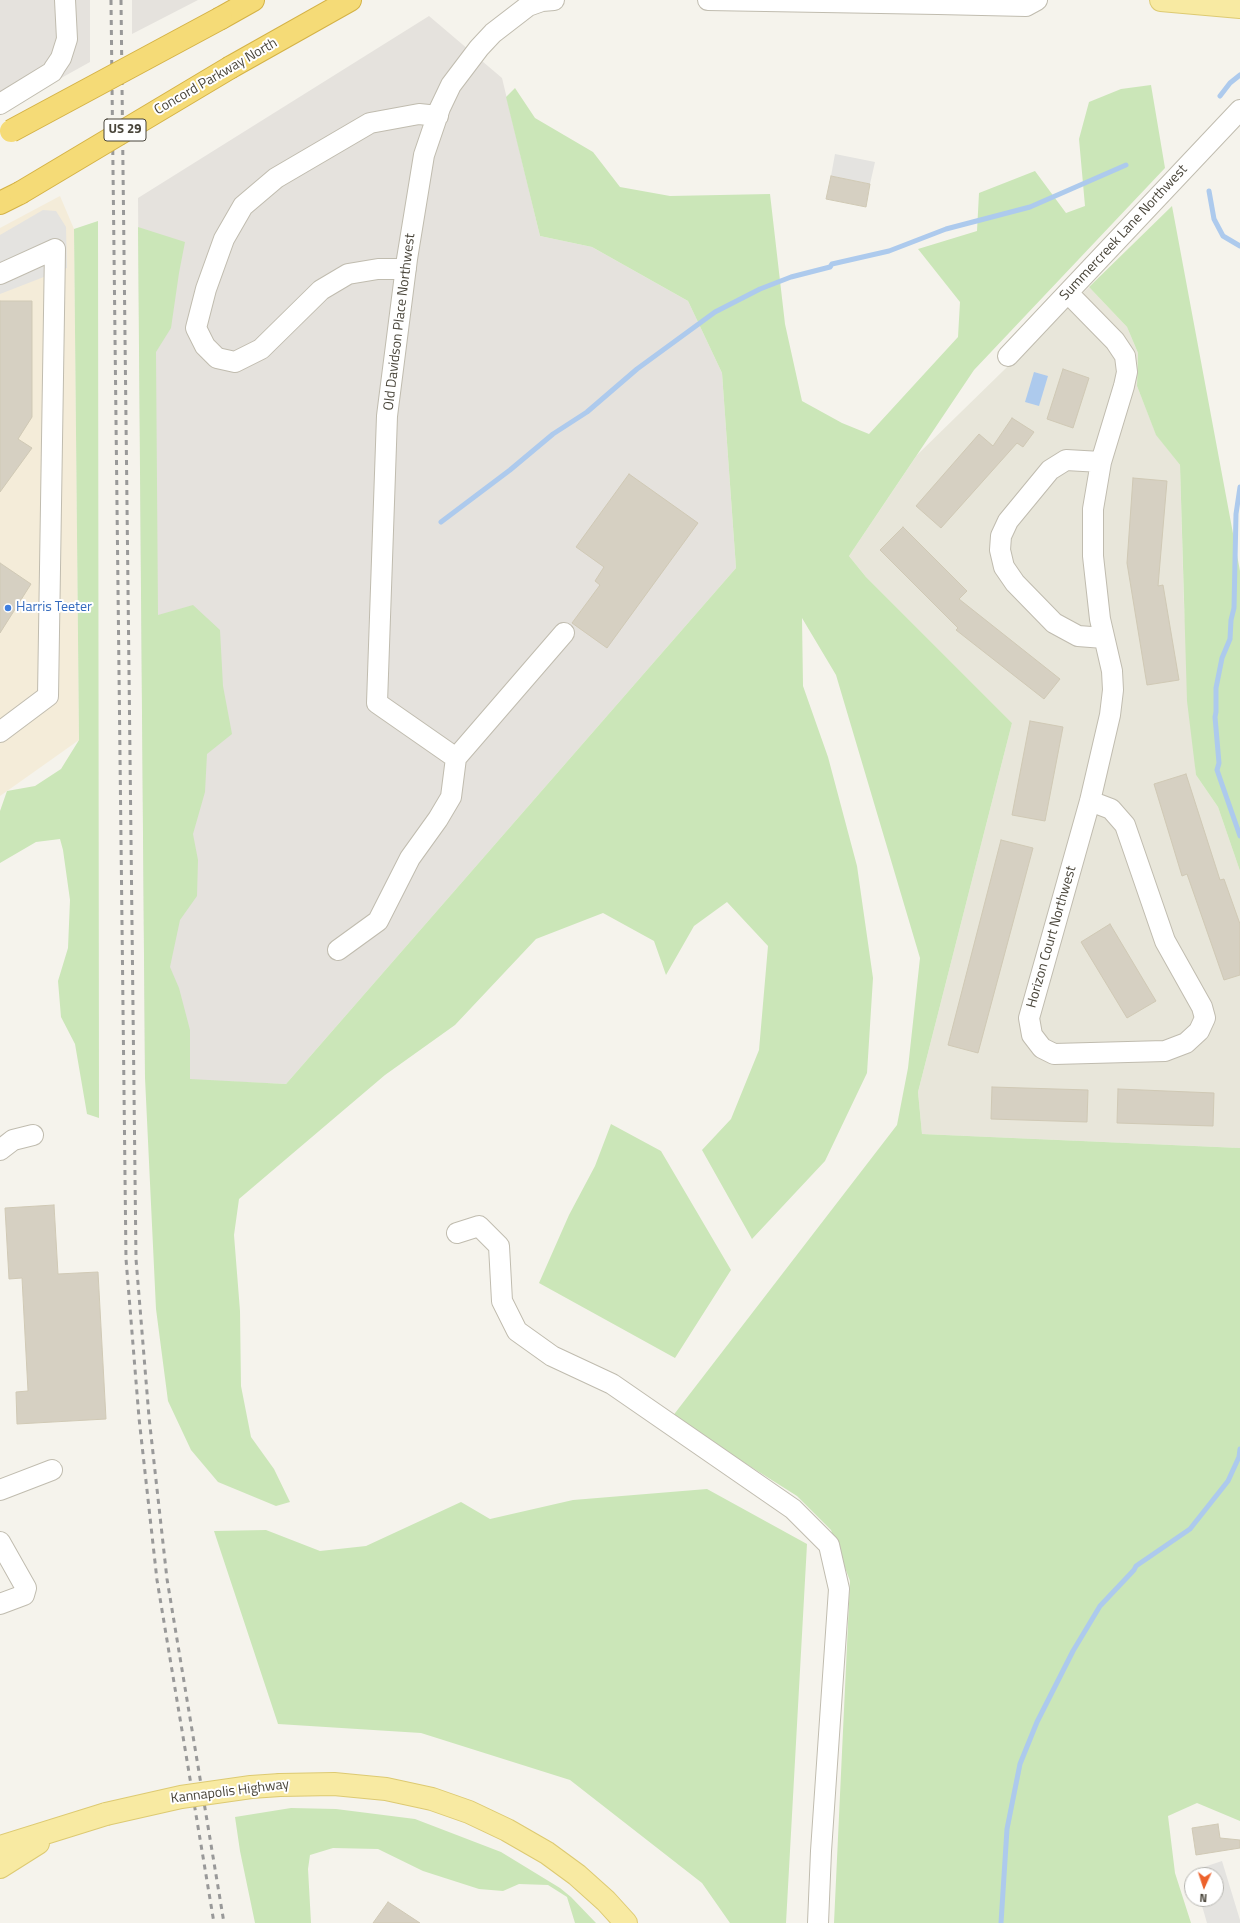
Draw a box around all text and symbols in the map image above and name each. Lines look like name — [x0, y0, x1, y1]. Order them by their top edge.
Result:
street label: Concord Parkway North — [152, 35, 280, 119]
road number: US 29 — [104, 119, 146, 141]
street label: Summercreek Lane Northwest — [1057, 162, 1191, 304]
street label: Old Davidson Place Northwest — [381, 232, 419, 412]
place label: Harris Teeter — [16, 600, 92, 616]
marker: Harris Teeter — [3, 603, 13, 613]
street label: Horizon Court Northwest — [1024, 864, 1080, 1010]
street label: Kannapolis Highway — [170, 1776, 290, 1808]
north arrow — [1184, 1867, 1224, 1907]
text: N — [1199, 1890, 1208, 1906]

